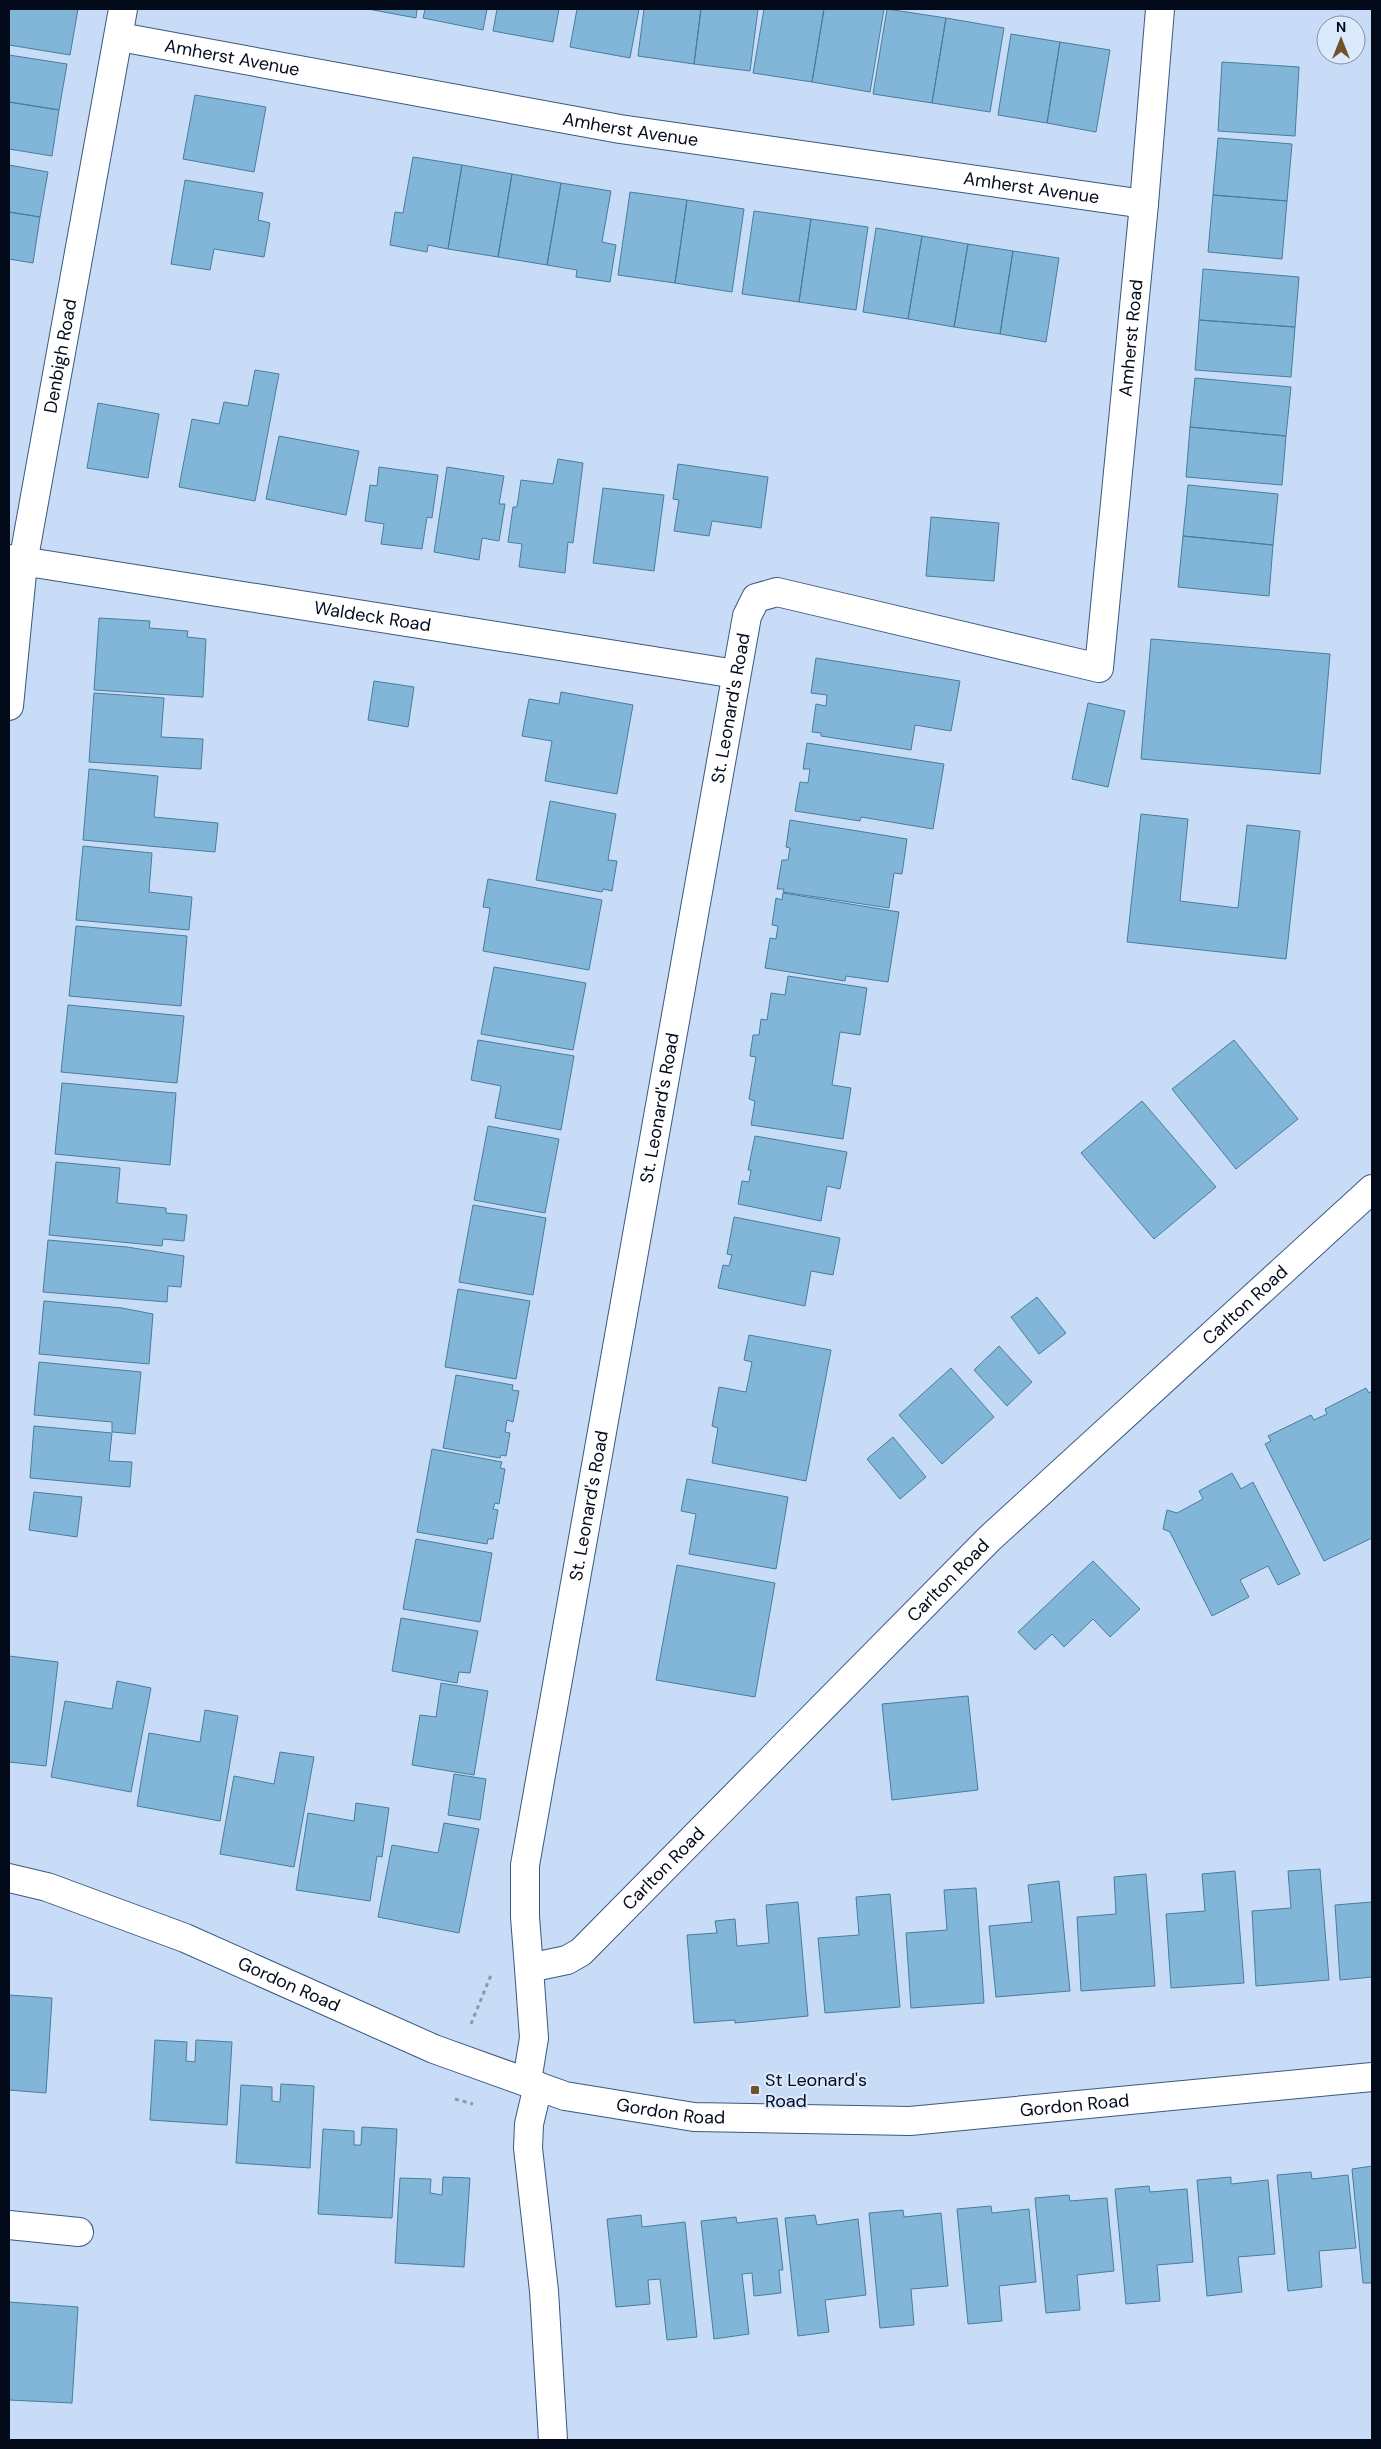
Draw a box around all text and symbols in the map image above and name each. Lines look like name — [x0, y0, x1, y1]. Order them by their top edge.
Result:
north arrow — [1316, 15, 1366, 65]
text: N — [1336, 18, 1346, 36]
street label: Amherst Avenue — [163, 33, 302, 82]
street label: Amherst Avenue — [561, 107, 700, 152]
street label: Amherst Avenue — [962, 166, 1101, 209]
street label: Amherst Road — [1113, 278, 1149, 398]
street label: Denbigh Road — [38, 297, 82, 415]
street label: Waldeck Road — [312, 595, 433, 638]
street label: St. Leonard's Road — [705, 631, 756, 785]
street label: St. Leonard's Road — [634, 1031, 685, 1185]
street label: Carlton Road — [1197, 1260, 1293, 1350]
street label: St. Leonard's Road — [564, 1429, 614, 1583]
street label: Carlton Road — [902, 1534, 995, 1627]
street label: Carlton Road — [617, 1822, 710, 1915]
street label: Gordon Road — [234, 1951, 344, 2018]
place label: St Leonard's Road — [765, 2068, 867, 2113]
marker: St Leonard's Road — [749, 2084, 761, 2096]
street label: Gordon Road — [1019, 2088, 1130, 2122]
street label: Gordon Road — [615, 2093, 725, 2130]

